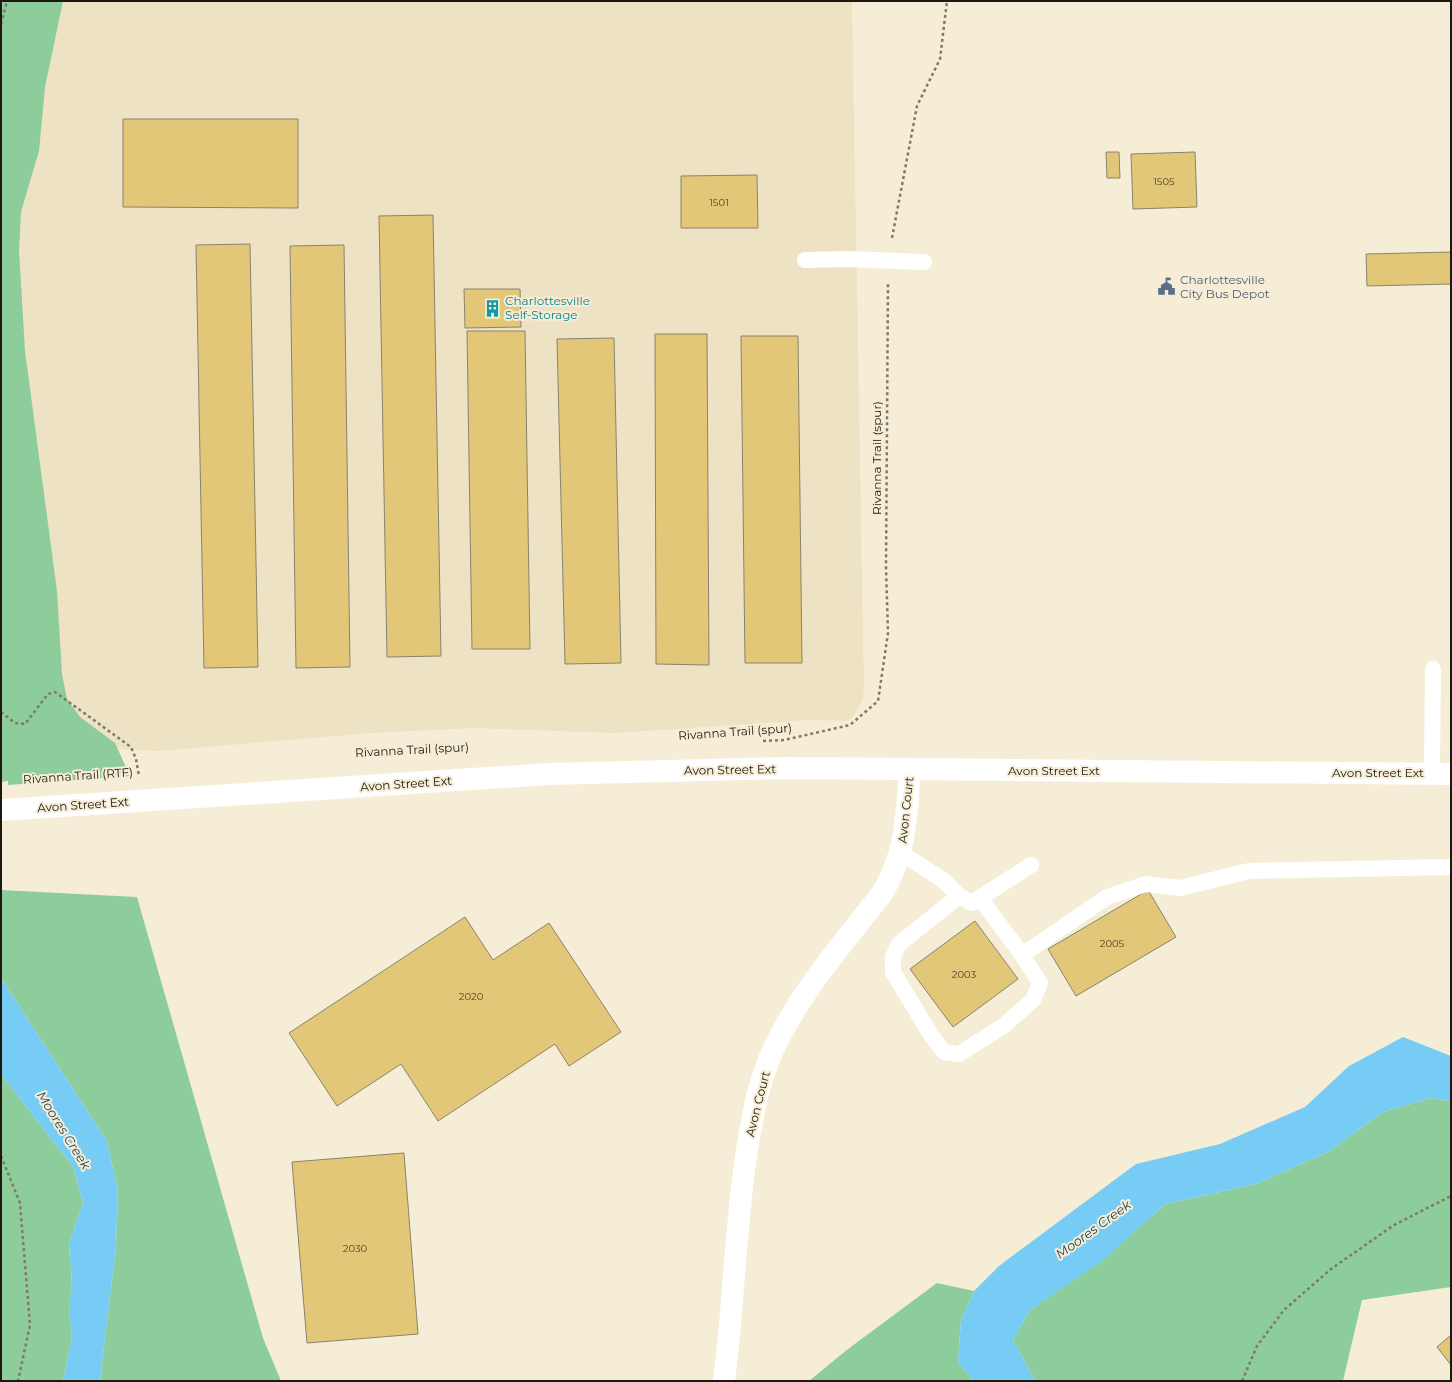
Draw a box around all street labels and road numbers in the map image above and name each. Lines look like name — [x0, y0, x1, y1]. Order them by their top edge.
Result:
street label: Rivanna Trail (spur) — [869, 401, 884, 515]
street label: Rivanna Trail (spur) — [678, 720, 792, 743]
street label: Rivanna Trail (spur) — [355, 739, 469, 760]
street label: Avon Street Ext — [684, 761, 776, 778]
street label: Avon Street Ext — [1008, 763, 1100, 778]
street label: Rivanna Trail (RTF) — [22, 764, 133, 787]
street label: Avon Street Ext — [1332, 765, 1424, 780]
street label: Avon Street Ext — [360, 773, 452, 794]
street label: Avon Court — [895, 776, 916, 844]
street label: Avon Street Ext — [37, 794, 129, 815]
street label: Avon Court — [742, 1069, 773, 1138]

